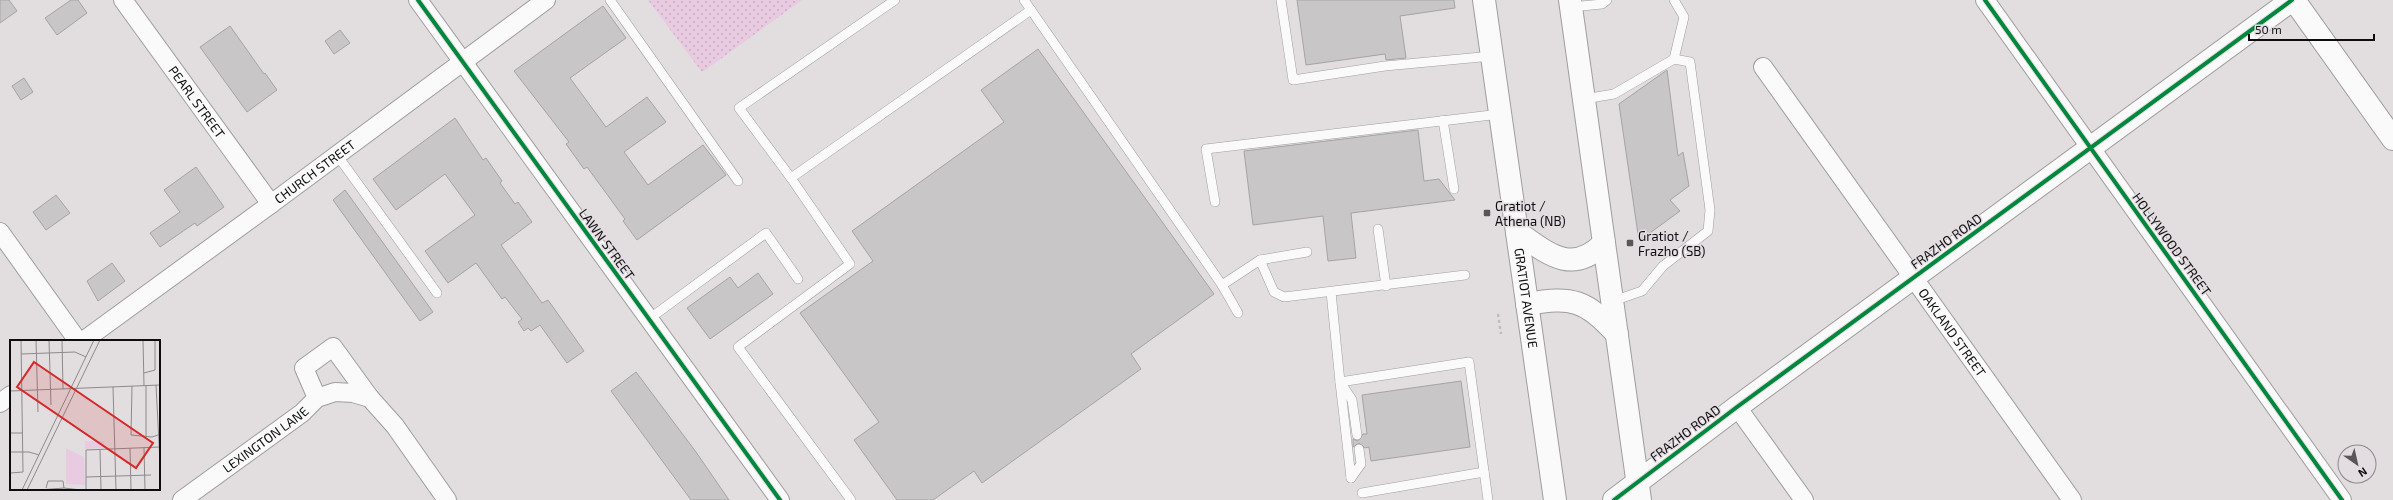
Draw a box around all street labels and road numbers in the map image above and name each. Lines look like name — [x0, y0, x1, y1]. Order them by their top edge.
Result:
street label: PEARL STREET — [165, 63, 229, 142]
street label: CHURCH STREET — [271, 136, 359, 207]
street label: HOLLYWOOD STREET — [2129, 189, 2215, 299]
street label: LAWN STREET — [576, 205, 638, 283]
street label: FRAZHO ROAD — [1907, 210, 1985, 272]
street label: GRATIOT AVENUE — [1511, 247, 1541, 349]
street label: OAKLAND STREET — [1915, 285, 1990, 380]
street label: FRAZHO ROAD — [1647, 401, 1723, 465]
street label: LEXINGTON LANE — [219, 403, 312, 476]

